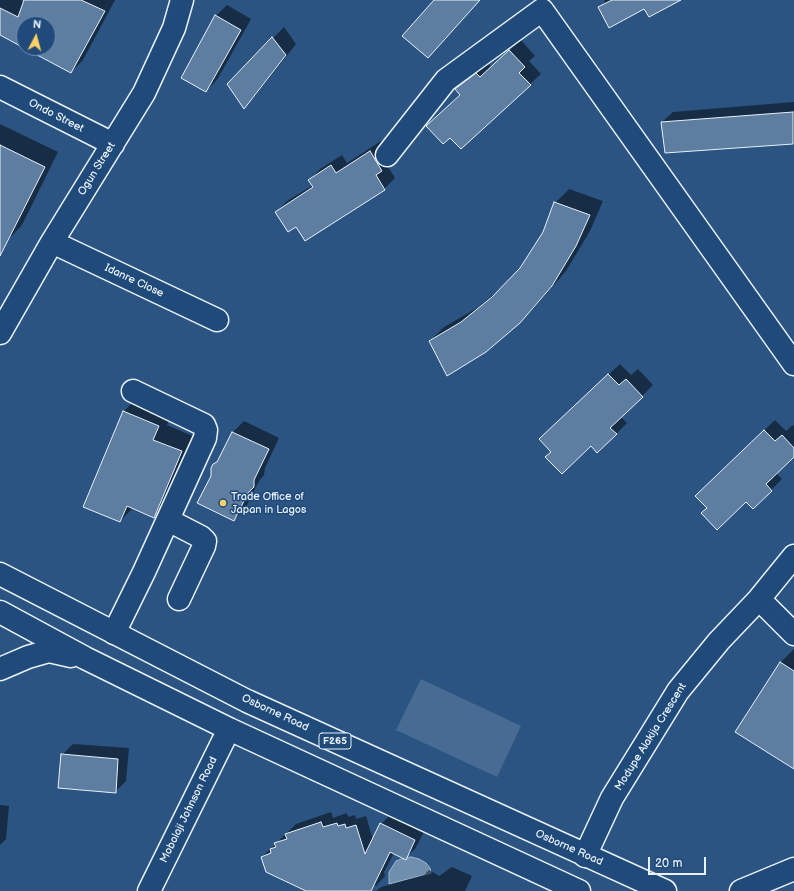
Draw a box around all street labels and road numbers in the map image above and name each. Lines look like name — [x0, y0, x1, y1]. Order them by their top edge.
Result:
street label: Ondo Street — [26, 96, 86, 136]
street label: Ogun Street — [75, 140, 119, 198]
street label: Idanre Close — [102, 262, 166, 300]
street label: Modupe Alakija Crescent — [612, 681, 690, 793]
street label: Osborne Road — [239, 692, 311, 734]
road number: F265 — [319, 733, 351, 749]
street label: Mobolaji Johnson Road — [158, 755, 220, 865]
street label: Osborne Road — [533, 827, 605, 869]

